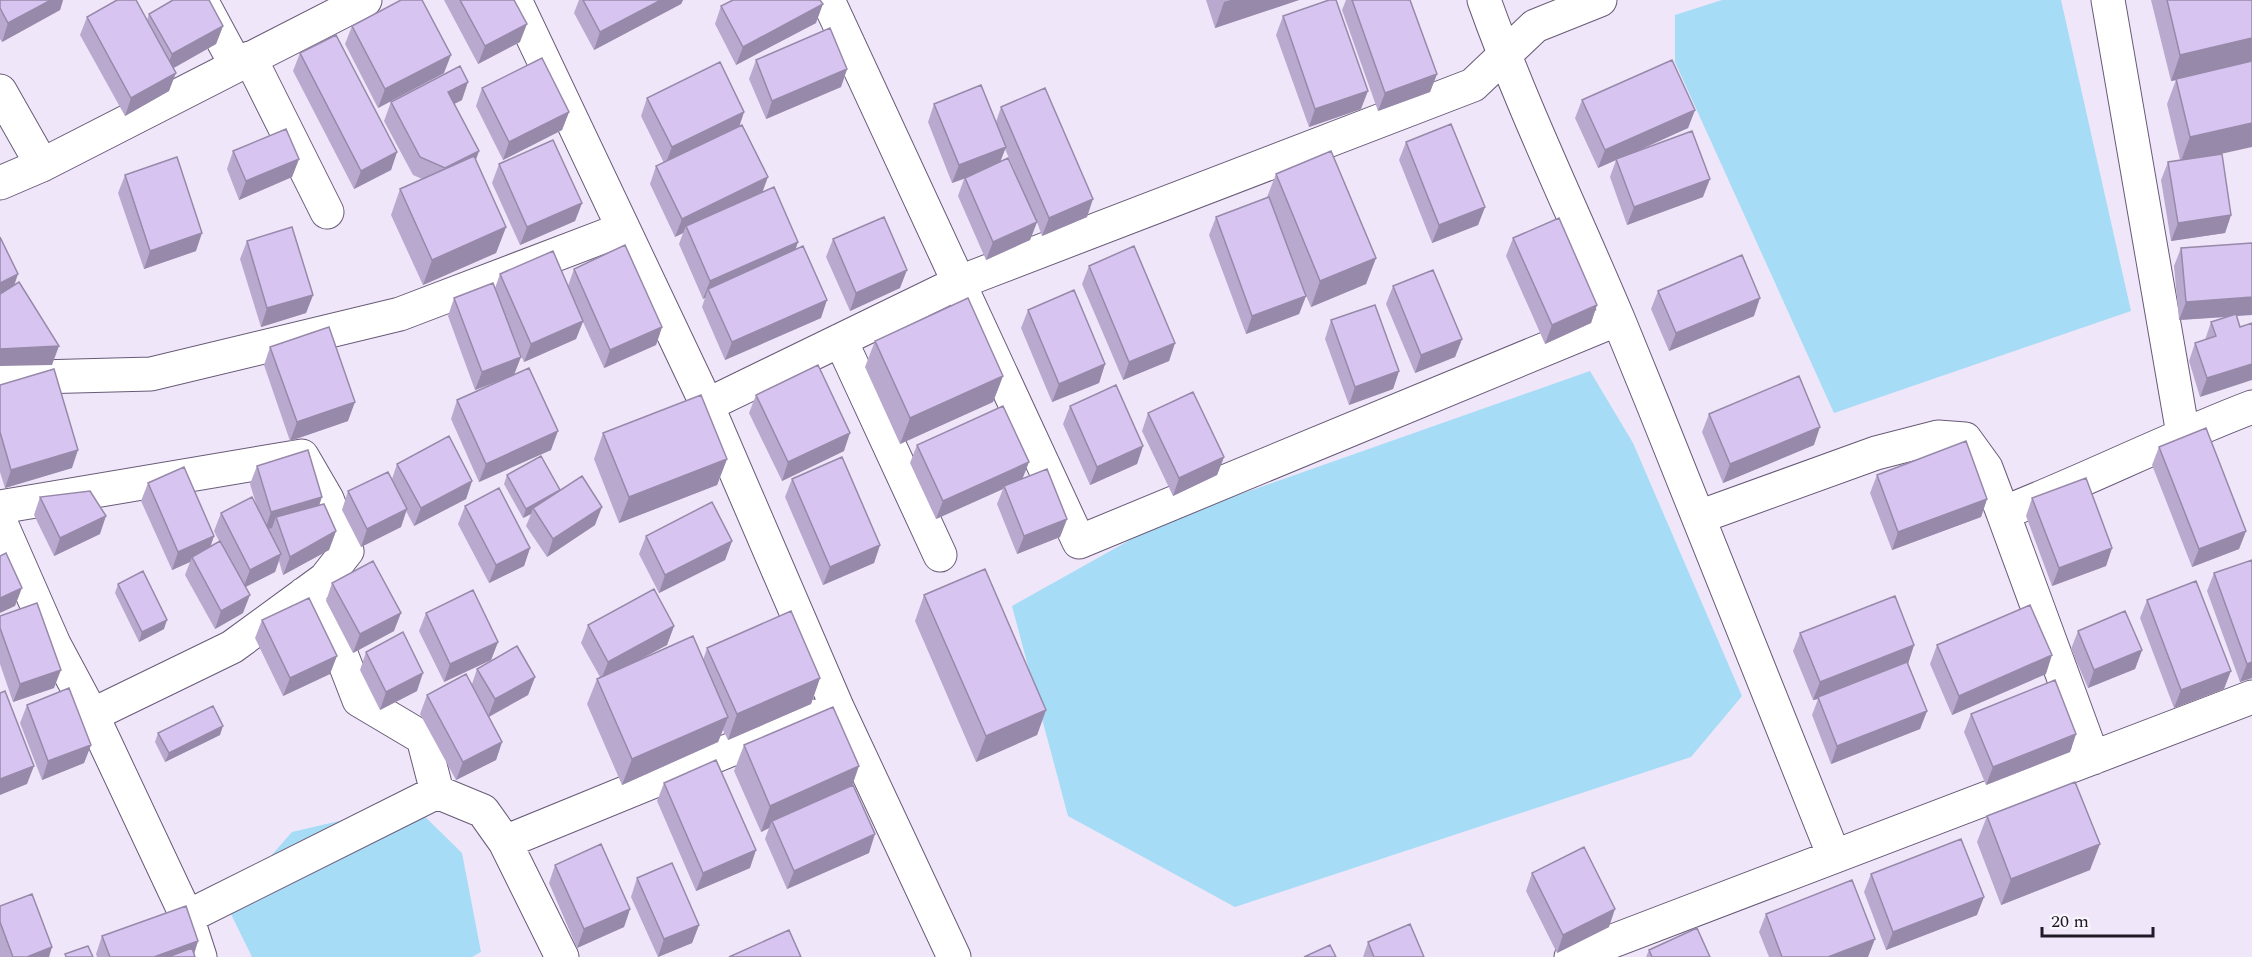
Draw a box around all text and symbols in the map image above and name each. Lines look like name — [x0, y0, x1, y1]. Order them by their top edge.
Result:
scale bar — [2042, 900, 2153, 938]
text: 20 m — [2051, 908, 2089, 935]

